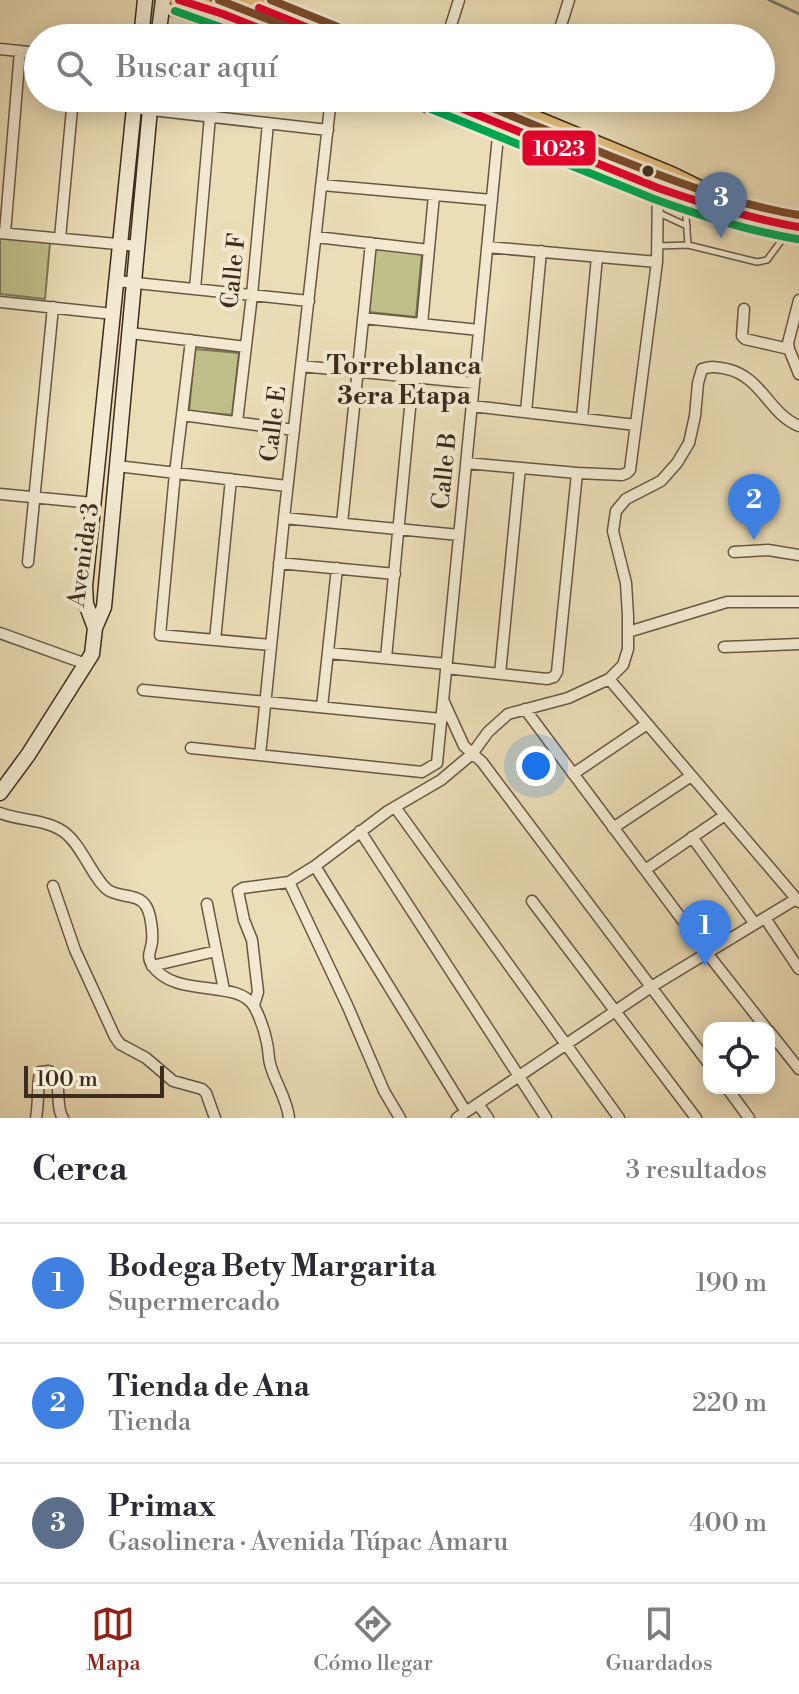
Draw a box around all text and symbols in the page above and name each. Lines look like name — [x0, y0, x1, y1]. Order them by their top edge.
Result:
search box — [24, 24, 775, 112]
icon: search — [52, 46, 96, 90]
text: Buscar aquí — [116, 49, 278, 87]
line badge: 1023 — [521, 129, 597, 167]
text: 1023 — [533, 136, 585, 163]
unlabelled marker — [640, 163, 656, 179]
pin: 3 — [695, 172, 747, 238]
street label: Calle F — [215, 232, 253, 310]
district label: Torreblanca 3era Etapa — [327, 350, 482, 412]
street label: Calle E — [254, 384, 294, 464]
street label: Calle B — [426, 431, 464, 511]
pin: 2 — [728, 474, 780, 540]
street label: Avenida 3 — [62, 501, 106, 610]
your location — [516, 746, 556, 786]
pin: 1 — [679, 900, 731, 966]
map controls — [703, 1022, 775, 1094]
button: locate — [703, 1022, 775, 1094]
scale bar — [24, 1062, 164, 1098]
text: 100 m — [36, 1066, 98, 1093]
text: Cerca — [32, 1149, 127, 1191]
text: 3 resultados — [626, 1154, 767, 1186]
text: Bodega Bety Margarita — [108, 1248, 436, 1286]
text: 1 — [52, 1267, 64, 1299]
text: 190 m — [696, 1267, 767, 1299]
text: Supermercado — [108, 1286, 280, 1318]
text: Tienda de Ana — [108, 1368, 310, 1406]
text: 2 — [50, 1387, 66, 1419]
text: 220 m — [692, 1387, 767, 1419]
text: Tienda — [108, 1406, 191, 1438]
text: Primax — [108, 1488, 216, 1526]
text: 3 — [50, 1507, 66, 1539]
text: 400 m — [689, 1507, 767, 1539]
text: Gasolinera · Avenida Túpac Amaru — [108, 1526, 508, 1558]
tab: Mapa — [86, 1602, 141, 1677]
tab: Cómo llegar — [313, 1602, 433, 1677]
tab: Guardados — [605, 1602, 713, 1677]

